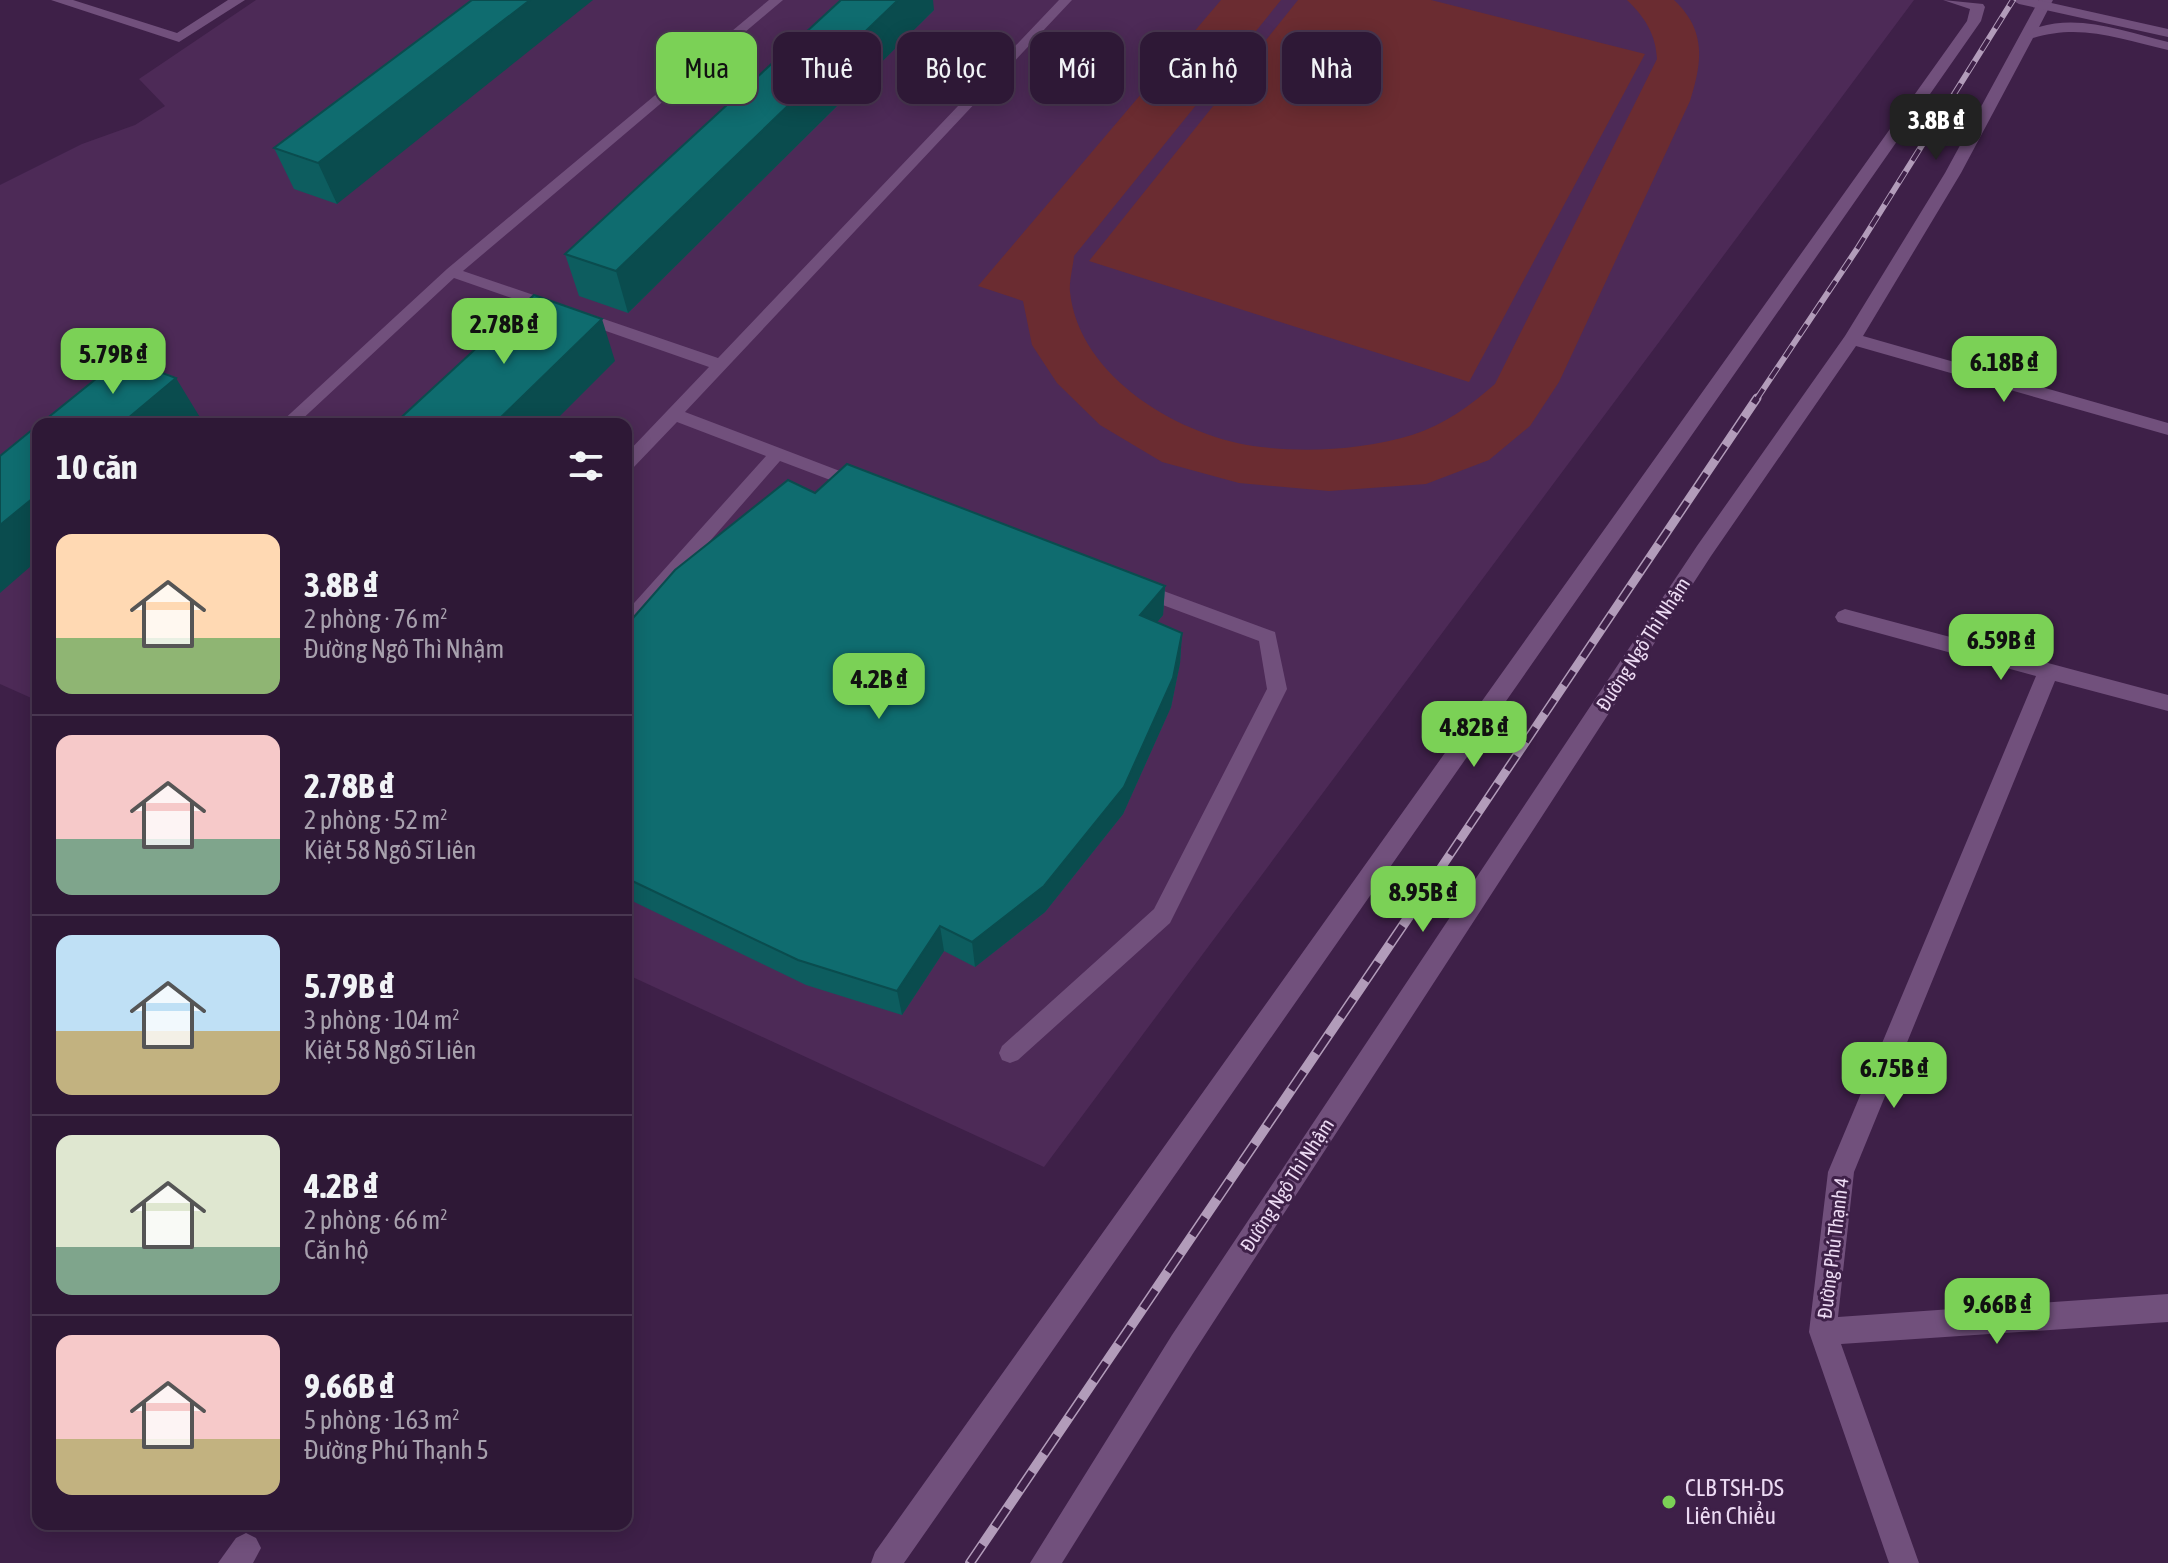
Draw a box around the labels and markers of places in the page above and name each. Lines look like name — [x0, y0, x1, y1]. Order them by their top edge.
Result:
pin: 3.8B ₫ — [1871, 94, 2001, 162]
pin: 2.78B ₫ — [430, 298, 578, 366]
pin: 5.79B ₫ — [39, 328, 187, 396]
pin: 6.18B ₫ — [1930, 336, 2078, 404]
pin: 6.59B ₫ — [1927, 614, 2075, 682]
pin: 4.2B ₫ — [814, 653, 944, 721]
pin: 4.82B ₫ — [1400, 701, 1548, 769]
pin: 8.95B ₫ — [1349, 866, 1497, 934]
pin: 6.75B ₫ — [1820, 1042, 1968, 1110]
pin: 9.66B ₫ — [1923, 1278, 2071, 1346]
place label: CLB TSH-DS Liên Chiểu — [1685, 1474, 1784, 1529]
marker: CLB TSH-DS Liên Chiểu — [1660, 1493, 1678, 1511]

